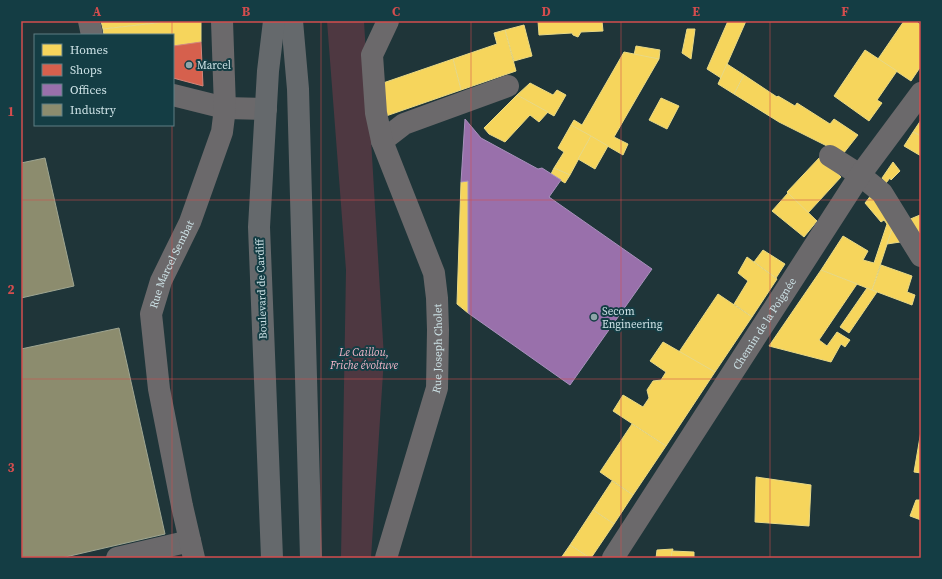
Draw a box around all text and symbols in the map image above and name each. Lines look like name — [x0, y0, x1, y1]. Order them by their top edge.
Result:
text: A — [93, 3, 102, 20]
text: B — [242, 3, 251, 20]
text: C — [392, 3, 400, 20]
text: D — [541, 3, 551, 20]
text: E — [692, 3, 700, 20]
text: F — [841, 3, 849, 20]
legend — [34, 34, 174, 126]
text: Homes — [70, 42, 108, 58]
place label: Marcel — [197, 58, 231, 73]
marker: Marcel — [184, 60, 194, 70]
text: Shops — [70, 62, 102, 78]
text: Offices — [70, 82, 107, 98]
text: Industry — [70, 102, 117, 118]
text: 1 — [7, 103, 15, 120]
street label: Rue Marcel Sembat — [146, 217, 198, 310]
street label: Boulevard de Cardiff — [252, 237, 271, 339]
street label: Chemin de la Poignée — [729, 275, 800, 373]
text: 2 — [7, 281, 15, 298]
street label: Rue Joseph Cholet — [429, 303, 446, 395]
place label: Secom Engineering — [602, 304, 663, 332]
marker: Secom Engineering — [589, 312, 599, 322]
park label: Le Caillou, Friche évoltuve — [329, 345, 399, 373]
text: 3 — [7, 459, 15, 476]

